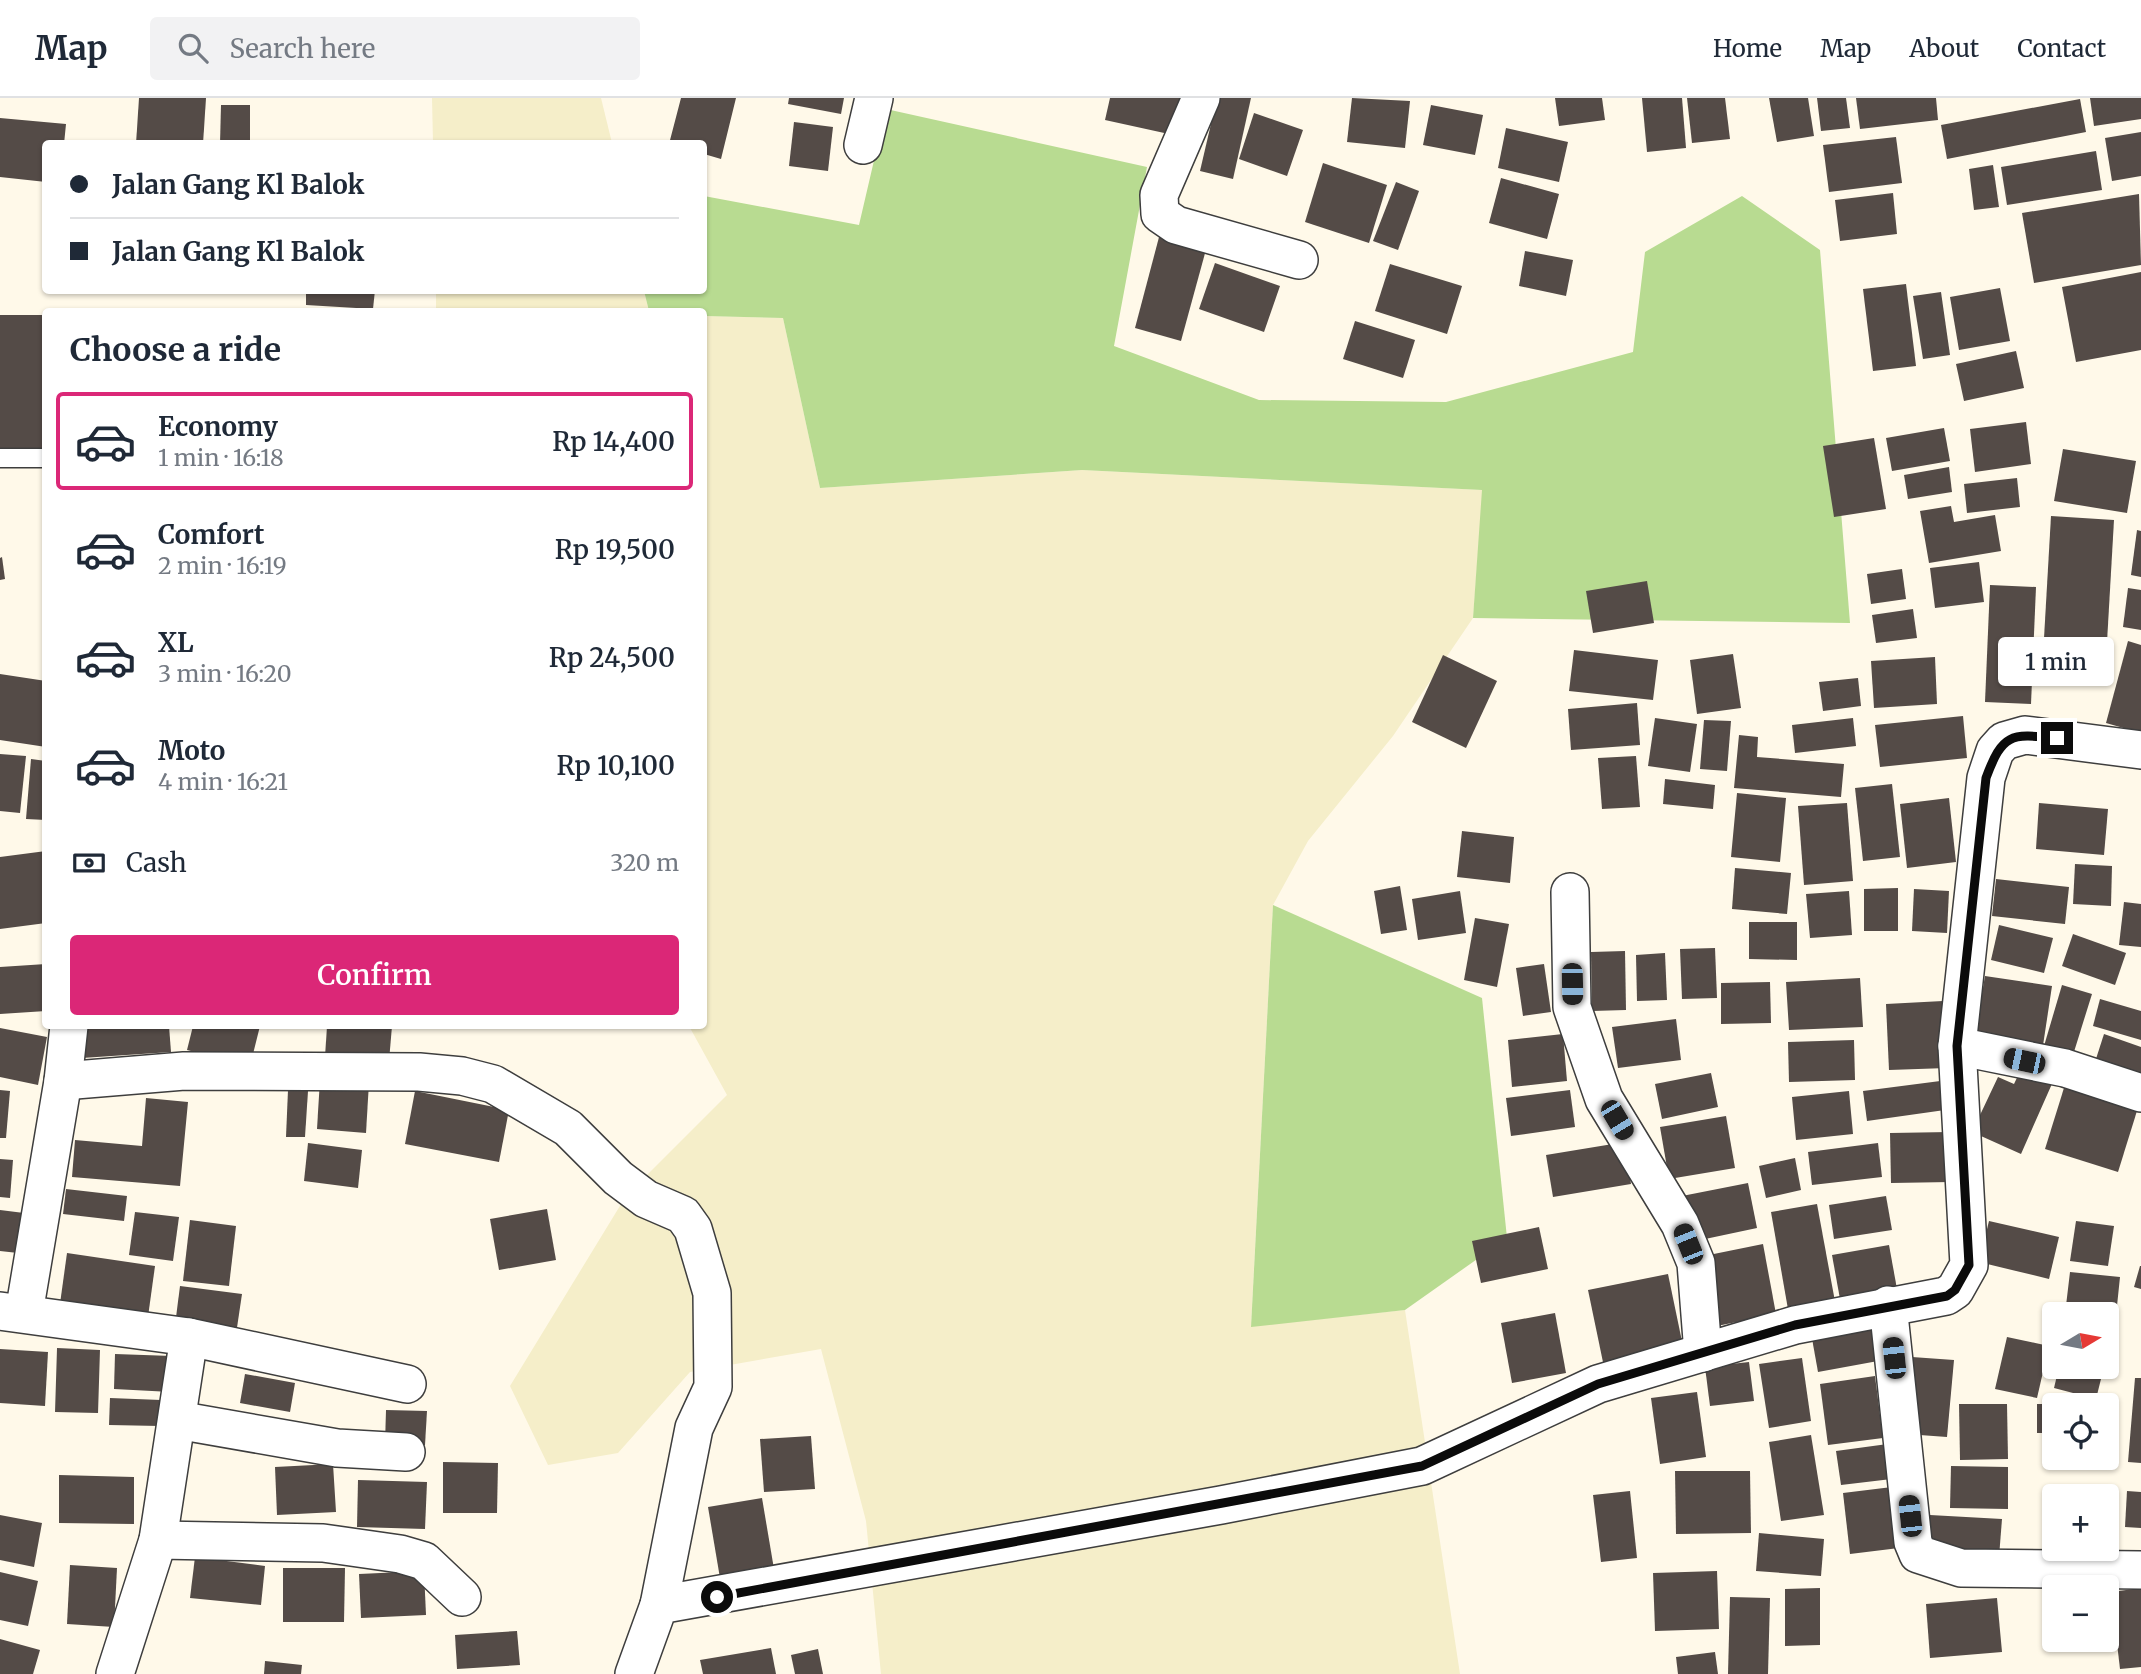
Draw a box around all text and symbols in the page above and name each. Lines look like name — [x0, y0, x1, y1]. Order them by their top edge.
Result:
search box — [150, 17, 640, 80]
text: Map — [35, 28, 108, 69]
icon: search — [174, 29, 212, 67]
text: Search here — [230, 32, 375, 65]
text: Home — [1713, 33, 1782, 64]
text: Map — [1820, 33, 1871, 64]
text: About — [1909, 33, 1979, 64]
text: Contact — [2017, 33, 2106, 64]
text: Jalan Gang Kl Balok — [112, 168, 364, 201]
text: Jalan Gang Kl Balok — [112, 235, 364, 268]
text: Choose a ride — [70, 330, 281, 370]
icon: car — [74, 410, 137, 473]
text: Economy — [158, 410, 278, 443]
text: Rp 14,400 — [552, 425, 675, 458]
text: 1 min · 16:18 — [158, 443, 284, 472]
icon: car — [74, 518, 137, 581]
text: Comfort — [158, 518, 264, 551]
text: Rp 19,500 — [555, 533, 675, 566]
text: 2 min · 16:19 — [158, 551, 287, 580]
icon: car — [74, 626, 137, 689]
text: XL — [158, 626, 194, 659]
callout: 1 min — [1999, 636, 2115, 686]
text: Rp 24,500 — [549, 641, 675, 674]
text: 1 min — [2025, 647, 2087, 676]
text: 3 min · 16:20 — [158, 659, 292, 688]
route end — [2041, 722, 2073, 754]
icon: car — [74, 734, 137, 797]
text: Moto — [158, 734, 225, 767]
text: Rp 10,100 — [557, 749, 675, 782]
text: 4 min · 16:21 — [158, 767, 288, 796]
icon: cash — [70, 844, 108, 882]
text: Cash — [126, 846, 187, 879]
text: 320 m — [610, 848, 679, 877]
button: Confirm — [70, 935, 679, 1015]
car — [1562, 963, 1583, 1005]
car — [2002, 1046, 2047, 1076]
car — [1598, 1097, 1637, 1143]
car — [1671, 1221, 1706, 1267]
north arrow — [2042, 1302, 2119, 1379]
map controls — [2042, 1302, 2119, 1652]
car — [1882, 1336, 1907, 1380]
button: locate — [2042, 1393, 2119, 1470]
button: + — [2042, 1484, 2119, 1561]
car — [1898, 1494, 1923, 1538]
button: − — [2042, 1575, 2119, 1652]
route start — [701, 1581, 733, 1613]

